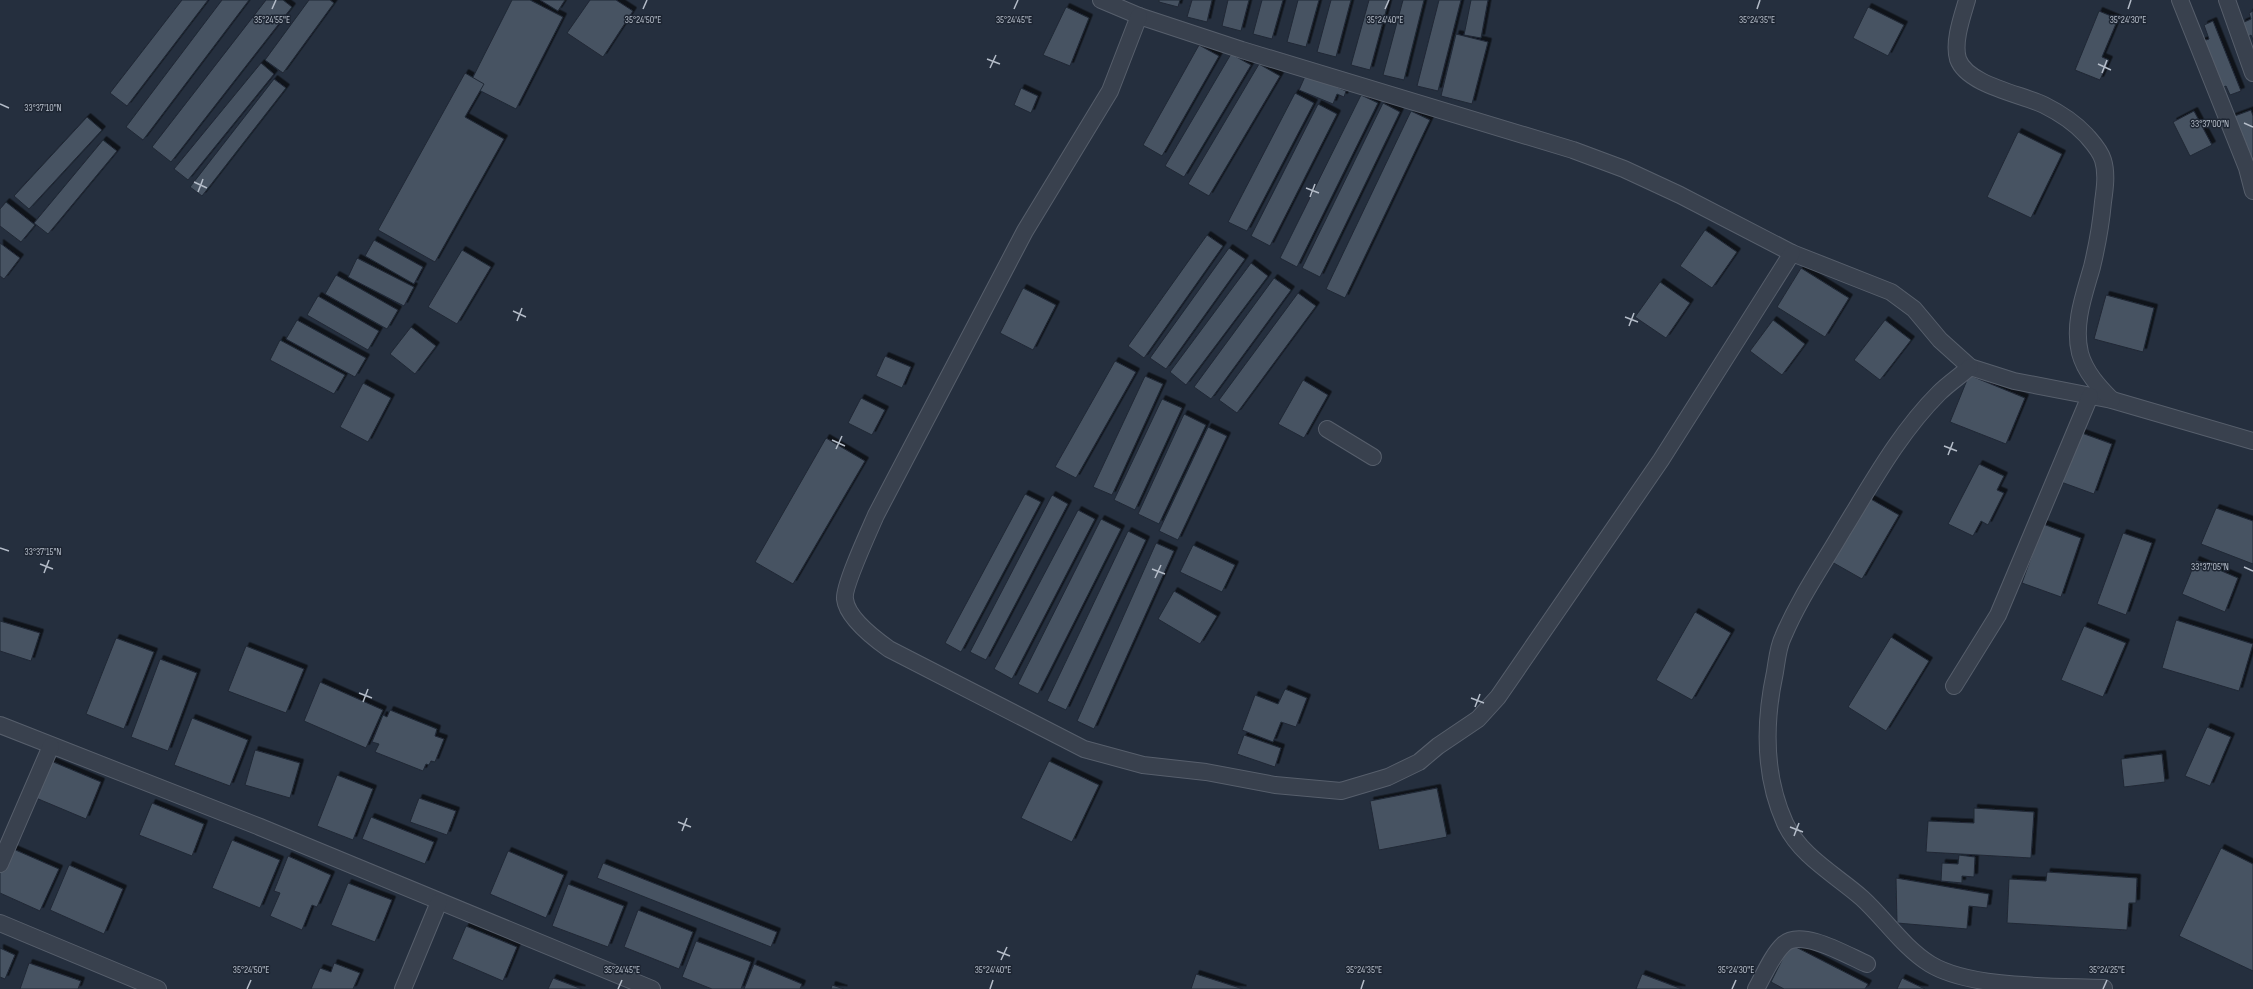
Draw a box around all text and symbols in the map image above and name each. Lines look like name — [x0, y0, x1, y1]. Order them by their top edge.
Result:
text: 35°24'55"E — [254, 14, 290, 26]
text: 35°24'50"E — [625, 14, 661, 26]
text: 35°24'45"E — [996, 14, 1032, 26]
text: 35°24'40"E — [1367, 14, 1403, 26]
text: 35°24'35"E — [1739, 14, 1775, 26]
text: 35°24'30"E — [2110, 14, 2146, 26]
text: 33°37'10"N — [24, 102, 62, 114]
text: 33°37'00"N — [2191, 118, 2229, 130]
text: 33°37'15"N — [25, 546, 61, 558]
text: 33°37'05"N — [2191, 561, 2229, 573]
text: 35°24'50"E — [233, 964, 269, 976]
text: 35°24'45"E — [604, 964, 640, 976]
text: 35°24'40"E — [975, 964, 1011, 976]
text: 35°24'35"E — [1346, 964, 1382, 976]
text: 35°24'30"E — [1718, 964, 1754, 976]
text: 35°24'25"E — [2089, 964, 2125, 976]

